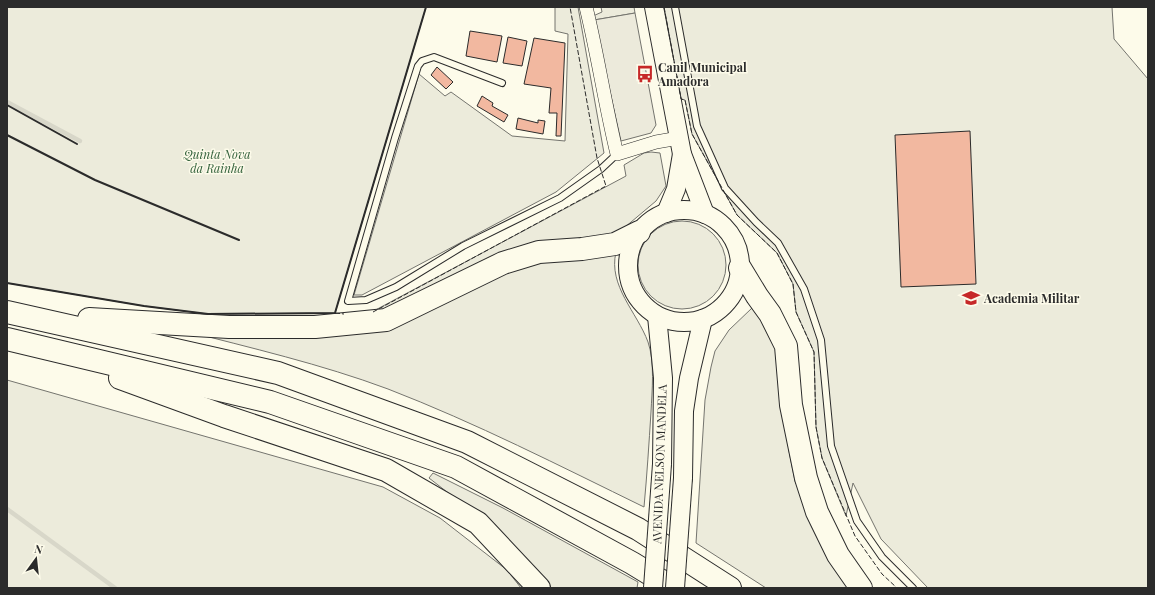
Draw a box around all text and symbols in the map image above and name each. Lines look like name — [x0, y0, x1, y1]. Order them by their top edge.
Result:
place label: Canil Municipal Amadora — [657, 59, 747, 89]
bus stop icon: Canil Municipal Amadora — [635, 64, 655, 84]
park label: Quinta Nova da Rainha — [182, 146, 251, 176]
school or university icon: Academia Militar — [961, 288, 981, 308]
place label: Academia Militar — [983, 290, 1080, 306]
street label: AVENIDA NELSON MANDELA — [648, 384, 670, 545]
north arrow — [16, 539, 56, 579]
text: N — [33, 541, 45, 557]

